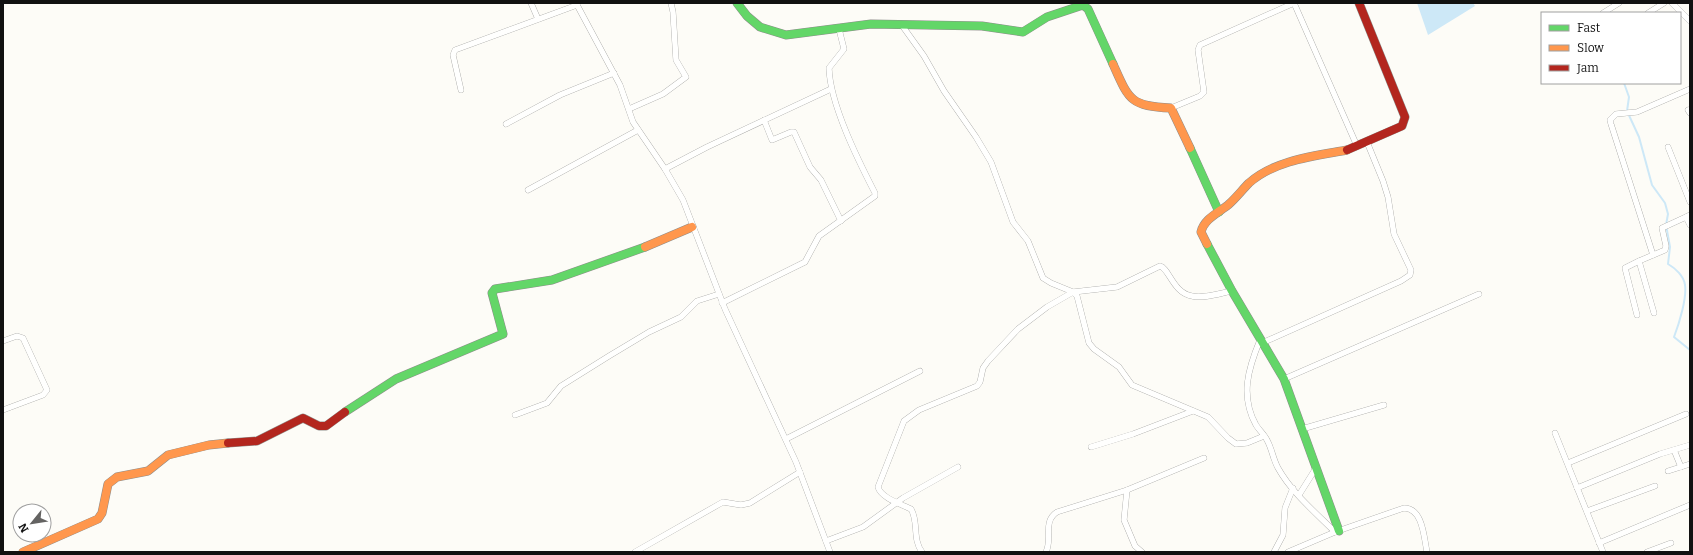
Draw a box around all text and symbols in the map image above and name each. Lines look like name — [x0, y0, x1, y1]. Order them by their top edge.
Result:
legend — [1541, 12, 1681, 84]
text: Fast — [1577, 21, 1601, 35]
text: Slow — [1577, 41, 1604, 55]
text: Jam — [1576, 61, 1599, 75]
north arrow — [12, 503, 52, 543]
text: N — [16, 520, 32, 535]

